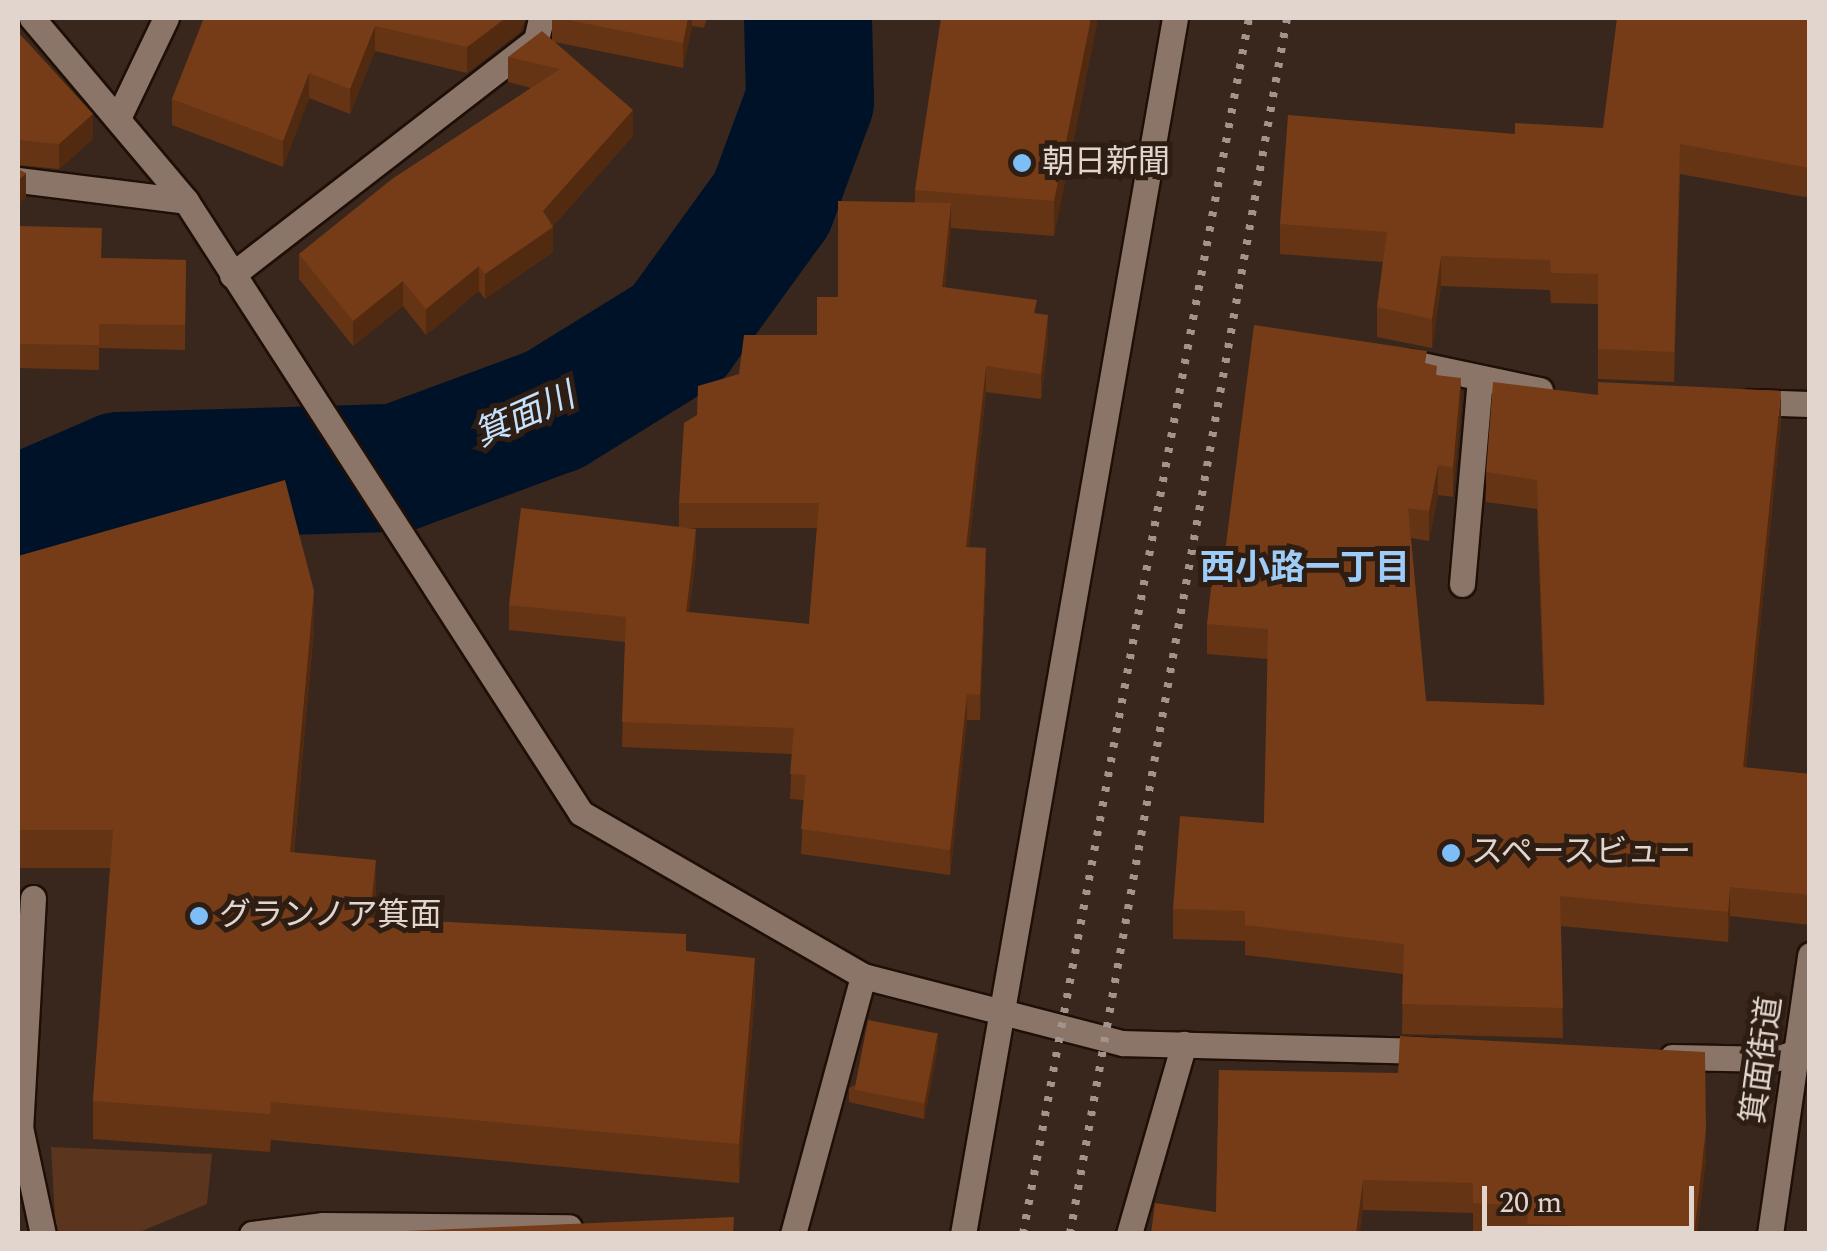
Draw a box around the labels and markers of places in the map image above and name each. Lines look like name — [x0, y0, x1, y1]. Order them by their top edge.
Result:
place label: 朝日新聞 — [1042, 144, 1170, 182]
marker: 朝日新聞 — [1011, 152, 1033, 174]
place label: スペースビュー — [1471, 834, 1695, 872]
marker: スペースビュー — [1440, 842, 1462, 864]
place label: グランノア箕面 — [219, 897, 443, 935]
marker: グランノア箕面 — [188, 905, 210, 927]

